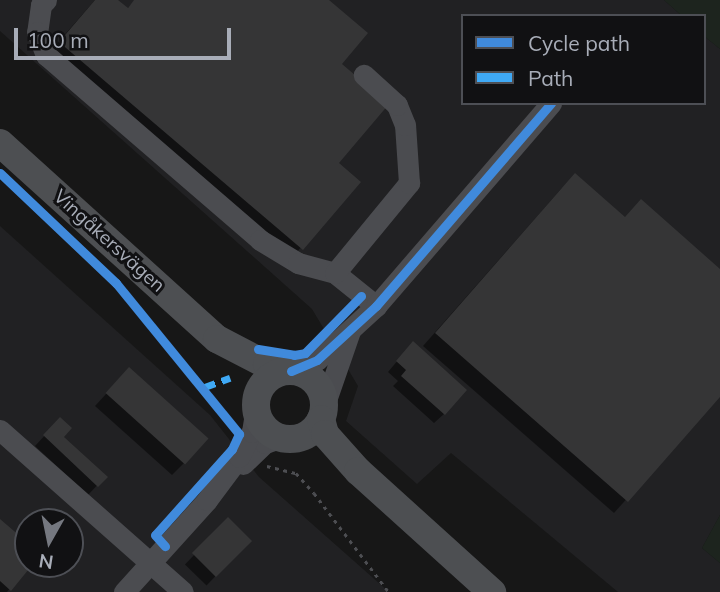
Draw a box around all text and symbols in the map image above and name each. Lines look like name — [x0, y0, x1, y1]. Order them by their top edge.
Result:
scale bar — [18, 14, 234, 58]
legend — [461, 14, 706, 105]
text: 100 m — [27, 27, 89, 53]
text: Cycle path — [528, 30, 630, 56]
text: Path — [528, 65, 573, 91]
street label: Vingåkersvägen — [49, 185, 169, 297]
north arrow — [14, 508, 84, 578]
text: N — [37, 549, 55, 575]

